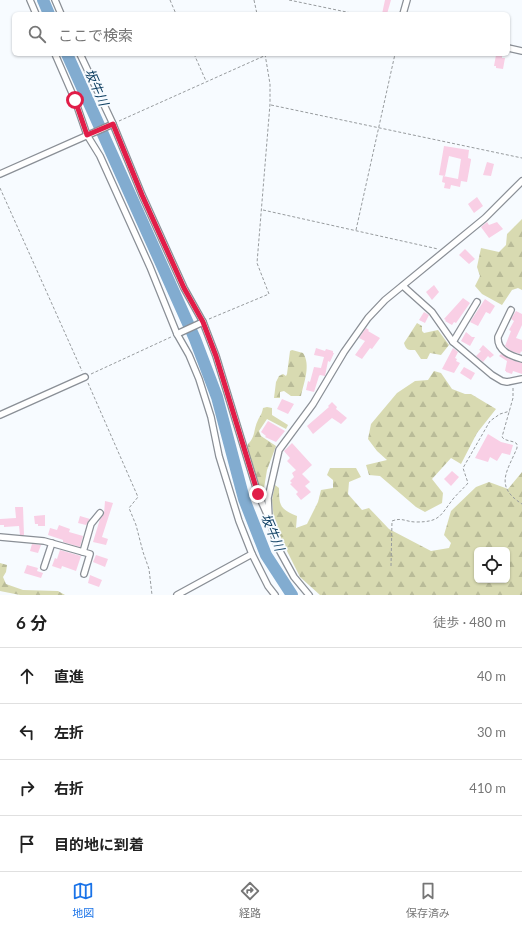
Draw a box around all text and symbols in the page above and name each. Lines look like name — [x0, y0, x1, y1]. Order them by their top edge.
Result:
search box — [12, 12, 510, 56]
icon: search — [26, 23, 48, 45]
text: ここで検索 — [58, 26, 133, 44]
water label: 坂牛川 — [82, 66, 113, 110]
route start — [66, 91, 84, 109]
route end — [249, 485, 267, 503]
water label: 坂牛川 — [258, 511, 289, 555]
map controls — [474, 547, 510, 583]
button: locate — [474, 547, 510, 583]
text: 6 分 — [16, 612, 47, 633]
text: 徒歩 · 480 m — [433, 614, 506, 630]
icon: ahead — [16, 665, 38, 687]
text: 直進 — [54, 667, 84, 685]
text: 40 m — [477, 668, 506, 684]
icon: left — [16, 721, 38, 743]
text: 左折 — [54, 723, 84, 741]
text: 30 m — [477, 724, 506, 740]
icon: right — [16, 777, 38, 799]
text: 右折 — [54, 779, 84, 797]
text: 410 m — [469, 780, 506, 796]
icon: arrive — [16, 833, 38, 855]
text: 目的地に到着 — [54, 835, 144, 853]
tab: 地図 — [72, 880, 94, 920]
tab: 経路 — [239, 880, 261, 920]
tab: 保存済み — [406, 880, 450, 920]

